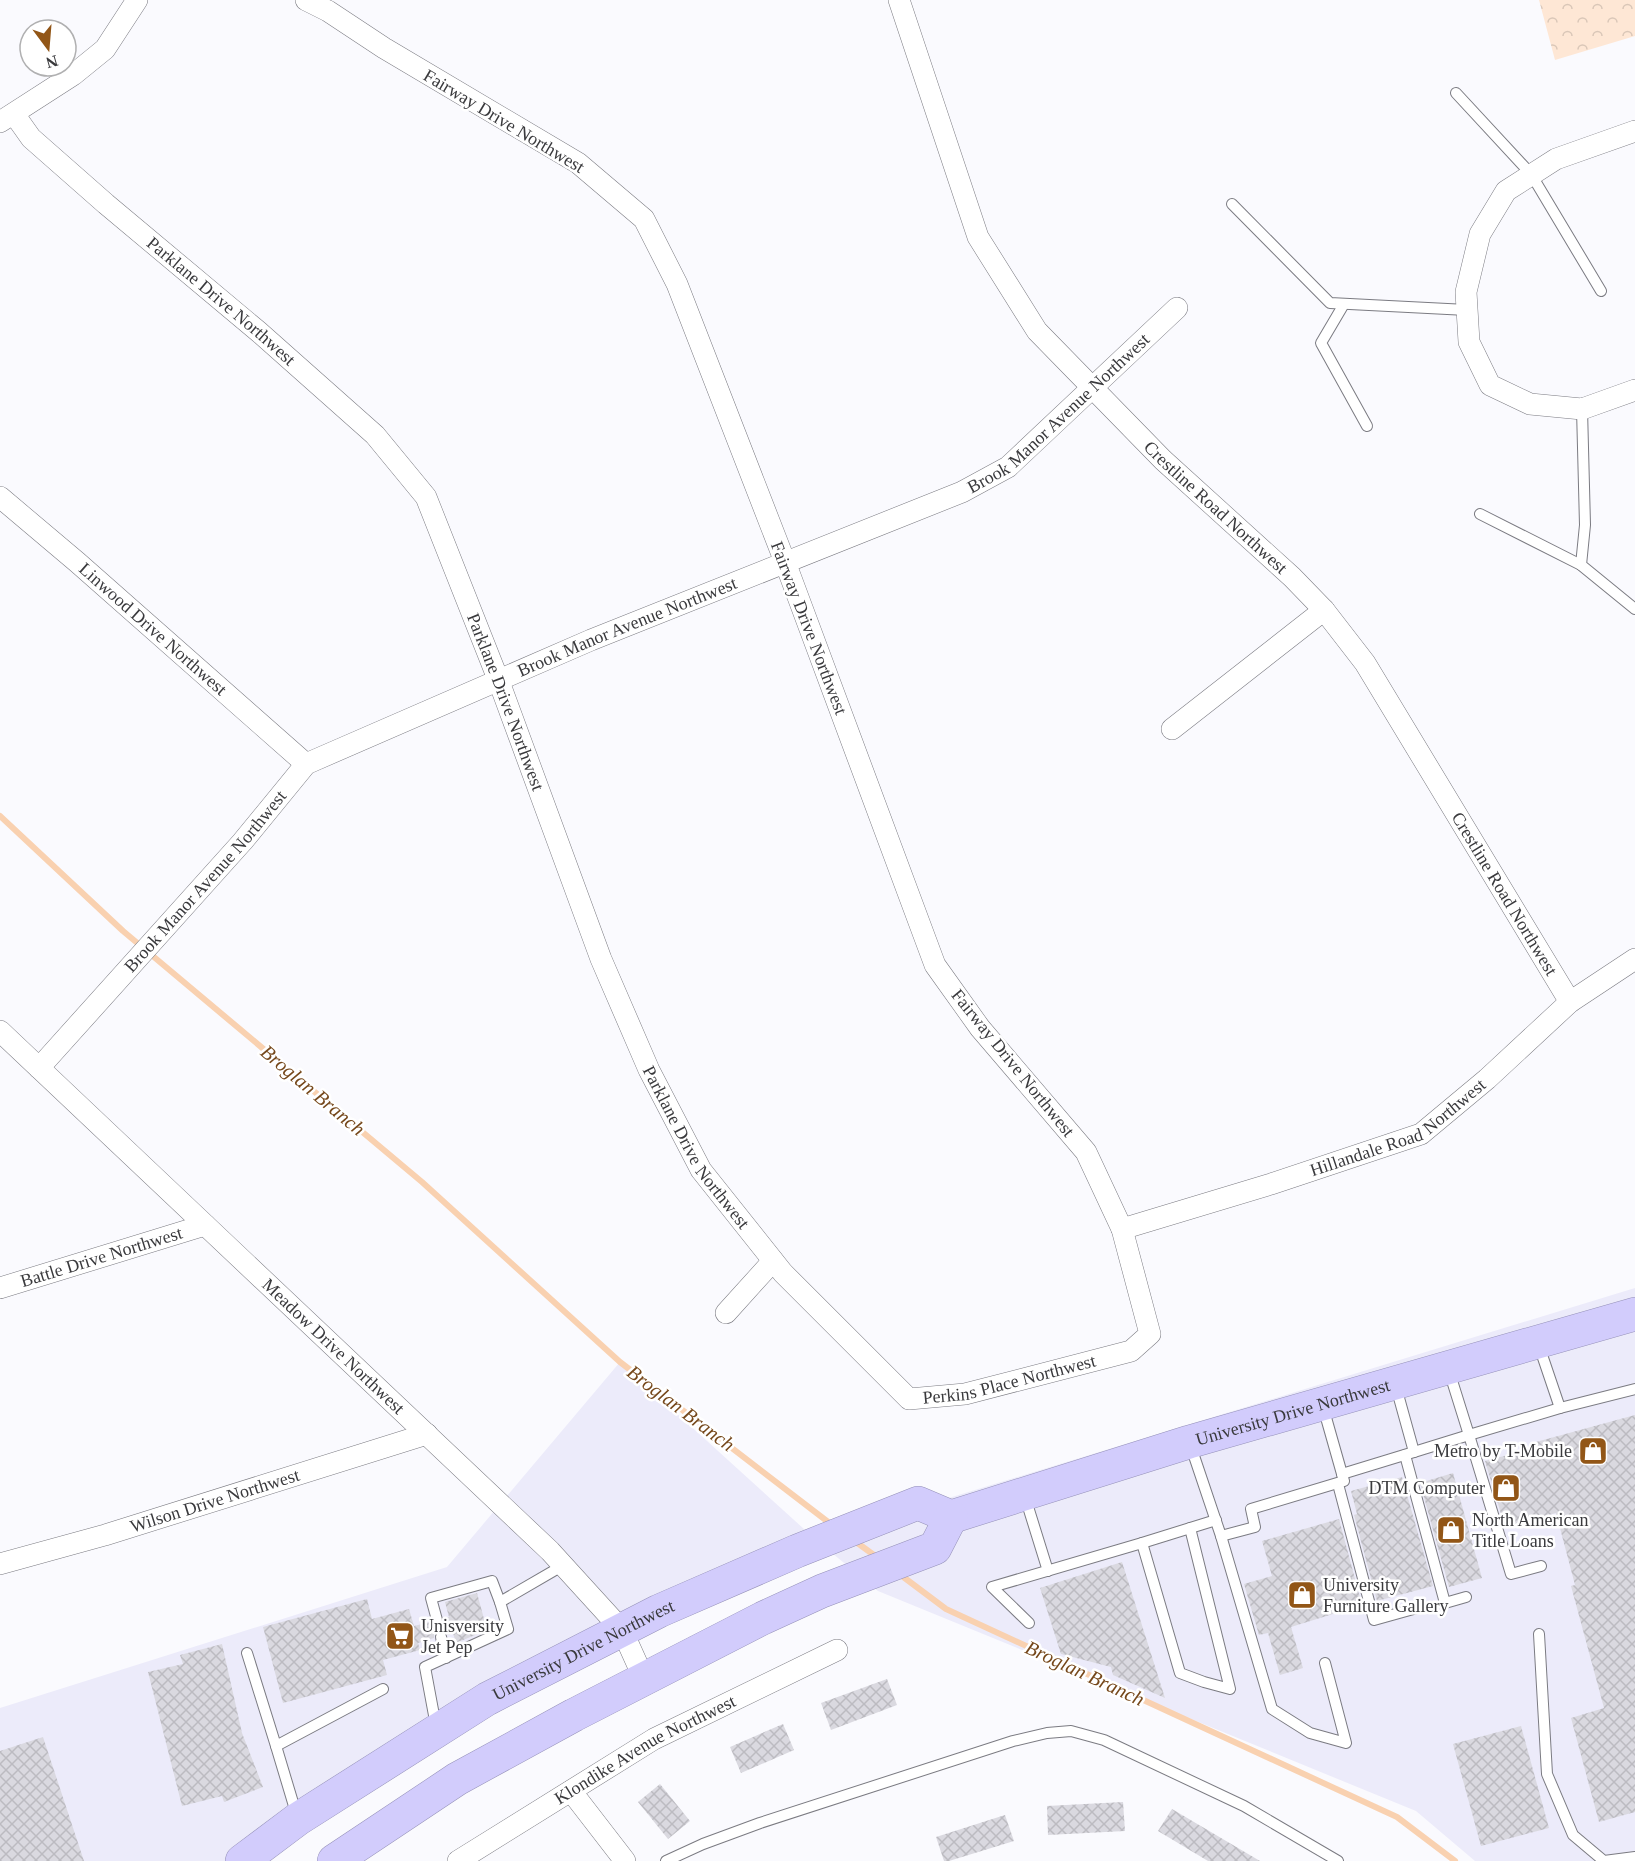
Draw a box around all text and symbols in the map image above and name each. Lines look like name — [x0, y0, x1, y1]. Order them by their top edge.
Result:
north arrow — [18, 18, 78, 78]
text: N — [44, 52, 60, 72]
street label: Fairway Drive Northwest — [420, 65, 588, 177]
street label: Parklane Drive Northwest — [143, 233, 299, 370]
street label: Brook Manor Avenue Northwest — [964, 329, 1153, 497]
street label: Crestline Road Northwest — [1140, 437, 1292, 578]
street label: Fairway Drive Northwest — [767, 539, 851, 717]
street label: Linwood Drive Northwest — [75, 559, 231, 699]
street label: Brook Manor Avenue Northwest — [514, 573, 740, 681]
street label: Parklane Drive Northwest — [463, 610, 548, 793]
street label: Brook Manor Avenue Northwest — [120, 786, 290, 976]
street label: Crestline Road Northwest — [1448, 809, 1562, 979]
street label: Fairway Drive Northwest — [947, 985, 1079, 1141]
water label: Broglan Branch — [256, 1040, 369, 1141]
street label: Parklane Drive Northwest — [639, 1062, 754, 1233]
street label: Hillandale Road Northwest — [1307, 1075, 1489, 1180]
street label: Battle Drive Northwest — [18, 1223, 185, 1291]
street label: Meadow Drive Northwest — [258, 1274, 409, 1418]
street label: Perkins Place Northwest — [922, 1351, 1098, 1408]
water label: Broglan Branch — [622, 1360, 739, 1456]
street label: University Drive Northwest — [1193, 1375, 1392, 1450]
shop icon: Metro by T-Mobile — [1577, 1435, 1609, 1467]
place label: Metro by T-Mobile — [1434, 1441, 1572, 1461]
street label: Wilson Drive Northwest — [128, 1465, 302, 1536]
shop icon: DTM Computer — [1490, 1472, 1522, 1504]
place label: DTM Computer — [1369, 1478, 1485, 1498]
place label: North American Title Loans — [1472, 1510, 1588, 1551]
shop icon: North American Title Loans — [1435, 1514, 1467, 1546]
place label: University Furniture Gallery — [1323, 1575, 1448, 1616]
shop icon: University Furniture Gallery — [1286, 1579, 1318, 1611]
street label: University Drive Northwest — [489, 1596, 677, 1704]
place label: Unisversity Jet Pep — [421, 1616, 504, 1657]
supermarket icon: Unisversity Jet Pep — [384, 1620, 416, 1652]
water label: Broglan Branch — [1022, 1636, 1148, 1711]
street label: Klondike Avenue Northwest — [551, 1691, 739, 1808]

